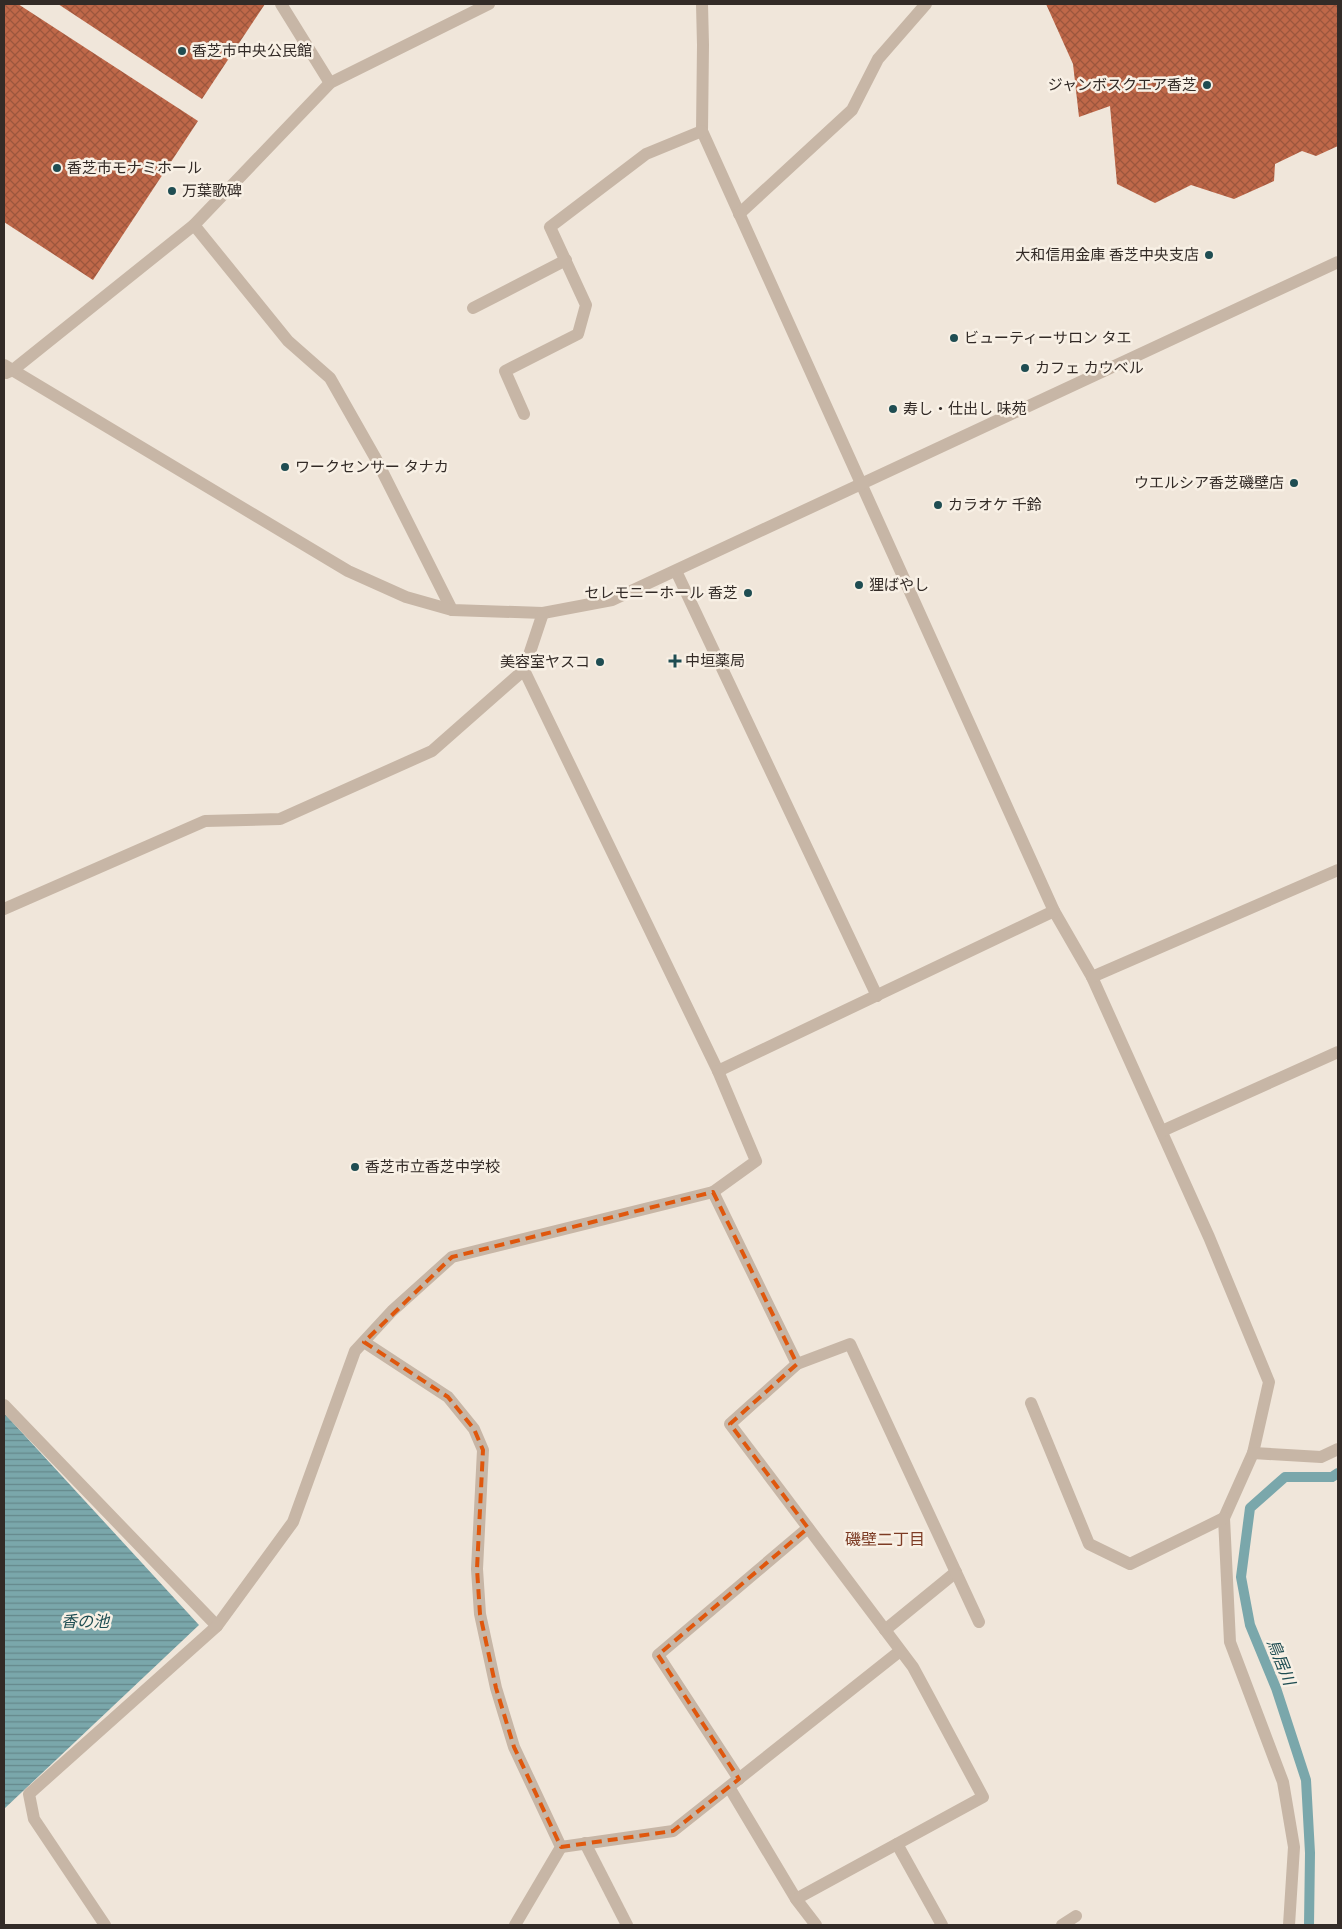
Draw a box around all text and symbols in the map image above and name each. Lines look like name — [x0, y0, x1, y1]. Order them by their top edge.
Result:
place label: 香芝市中央公民館 — [192, 42, 312, 60]
marker: 香芝市中央公民館 — [176, 45, 188, 57]
place label: ジャンボスクエア香芝 — [1048, 76, 1197, 94]
marker: ジャンボスクエア香芝 — [1201, 79, 1213, 91]
place label: 香芝市モナミホール — [67, 159, 202, 177]
marker: 香芝市モナミホール — [51, 162, 63, 174]
place label: 万葉歌碑 — [182, 182, 242, 200]
marker: 万葉歌碑 — [166, 185, 178, 197]
place label: 大和信用金庫 香芝中央支店 — [1015, 246, 1199, 264]
marker: 大和信用金庫 香芝中央支店 — [1203, 249, 1215, 261]
place label: ビューティーサロン タエ — [964, 329, 1132, 347]
marker: ビューティーサロン タエ — [948, 332, 960, 344]
place label: カフェ カウベル — [1035, 359, 1144, 377]
marker: カフェ カウベル — [1019, 362, 1031, 374]
place label: 寿し・仕出し 味苑 — [903, 400, 1027, 418]
marker: 寿し・仕出し 味苑 — [887, 403, 899, 415]
place label: ワークセンサー タナカ — [295, 458, 449, 476]
marker: ワークセンサー タナカ — [279, 461, 291, 473]
place label: ウエルシア香芝磯壁店 — [1134, 474, 1284, 492]
marker: ウエルシア香芝磯壁店 — [1288, 477, 1300, 489]
place label: カラオケ 千鈴 — [948, 496, 1042, 514]
marker: カラオケ 千鈴 — [932, 499, 944, 511]
place label: 狸ばやし — [869, 576, 929, 594]
marker: 狸ばやし — [853, 579, 865, 591]
place label: セレモニーホール 香芝 — [584, 584, 738, 602]
marker: セレモニーホール 香芝 — [742, 587, 754, 599]
place label: 中垣薬局 — [685, 652, 745, 670]
place label: 美容室ヤスコ — [500, 653, 590, 671]
marker: 中垣薬局 — [669, 655, 681, 667]
marker: 美容室ヤスコ — [594, 656, 606, 668]
place label: 香芝市立香芝中学校 — [365, 1158, 500, 1176]
marker: 香芝市立香芝中学校 — [349, 1161, 361, 1173]
district label: 磯壁二丁目 — [845, 1530, 925, 1549]
water label: 香の池 — [61, 1612, 111, 1631]
water label: 鳥居川 — [1263, 1636, 1300, 1690]

